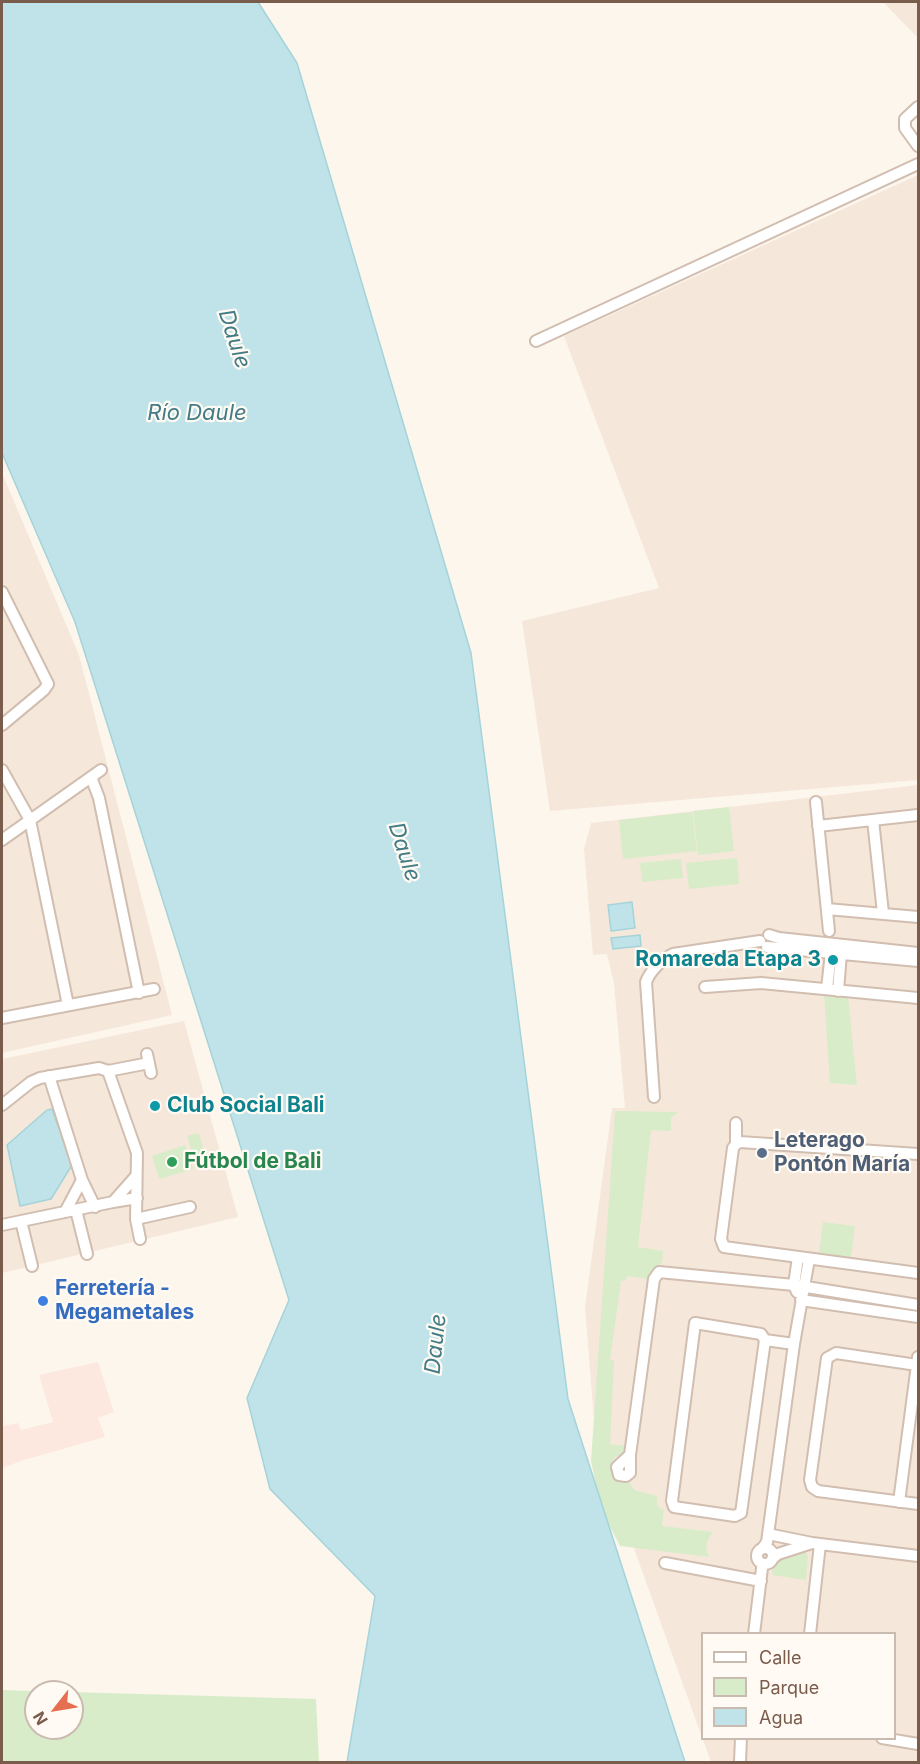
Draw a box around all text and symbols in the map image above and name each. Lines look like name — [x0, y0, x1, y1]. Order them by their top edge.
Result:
water label: Daule — [212, 306, 256, 372]
water label: Río Daule — [147, 400, 247, 426]
water label: Daule — [382, 819, 426, 885]
place label: Romareda Etapa 3 — [635, 947, 821, 973]
marker: Romareda Etapa 3 — [826, 953, 840, 967]
place label: Club Social Bali — [167, 1093, 325, 1119]
marker: Club Social Bali — [148, 1099, 162, 1113]
place label: Leterago Pontón María — [774, 1128, 910, 1178]
marker: Leterago Pontón María — [755, 1146, 769, 1160]
place label: Fútbol de Bali — [184, 1149, 321, 1175]
marker: Fútbol de Bali — [165, 1155, 179, 1169]
place label: Ferretería - Megametales — [55, 1276, 194, 1326]
marker: Ferretería - Megametales — [36, 1294, 50, 1308]
water label: Daule — [420, 1313, 452, 1375]
legend — [701, 1632, 896, 1740]
text: Calle — [759, 1647, 801, 1668]
text: Parque — [759, 1677, 819, 1698]
north arrow — [24, 1680, 84, 1740]
text: Agua — [759, 1707, 803, 1728]
text: N — [29, 1708, 52, 1729]

